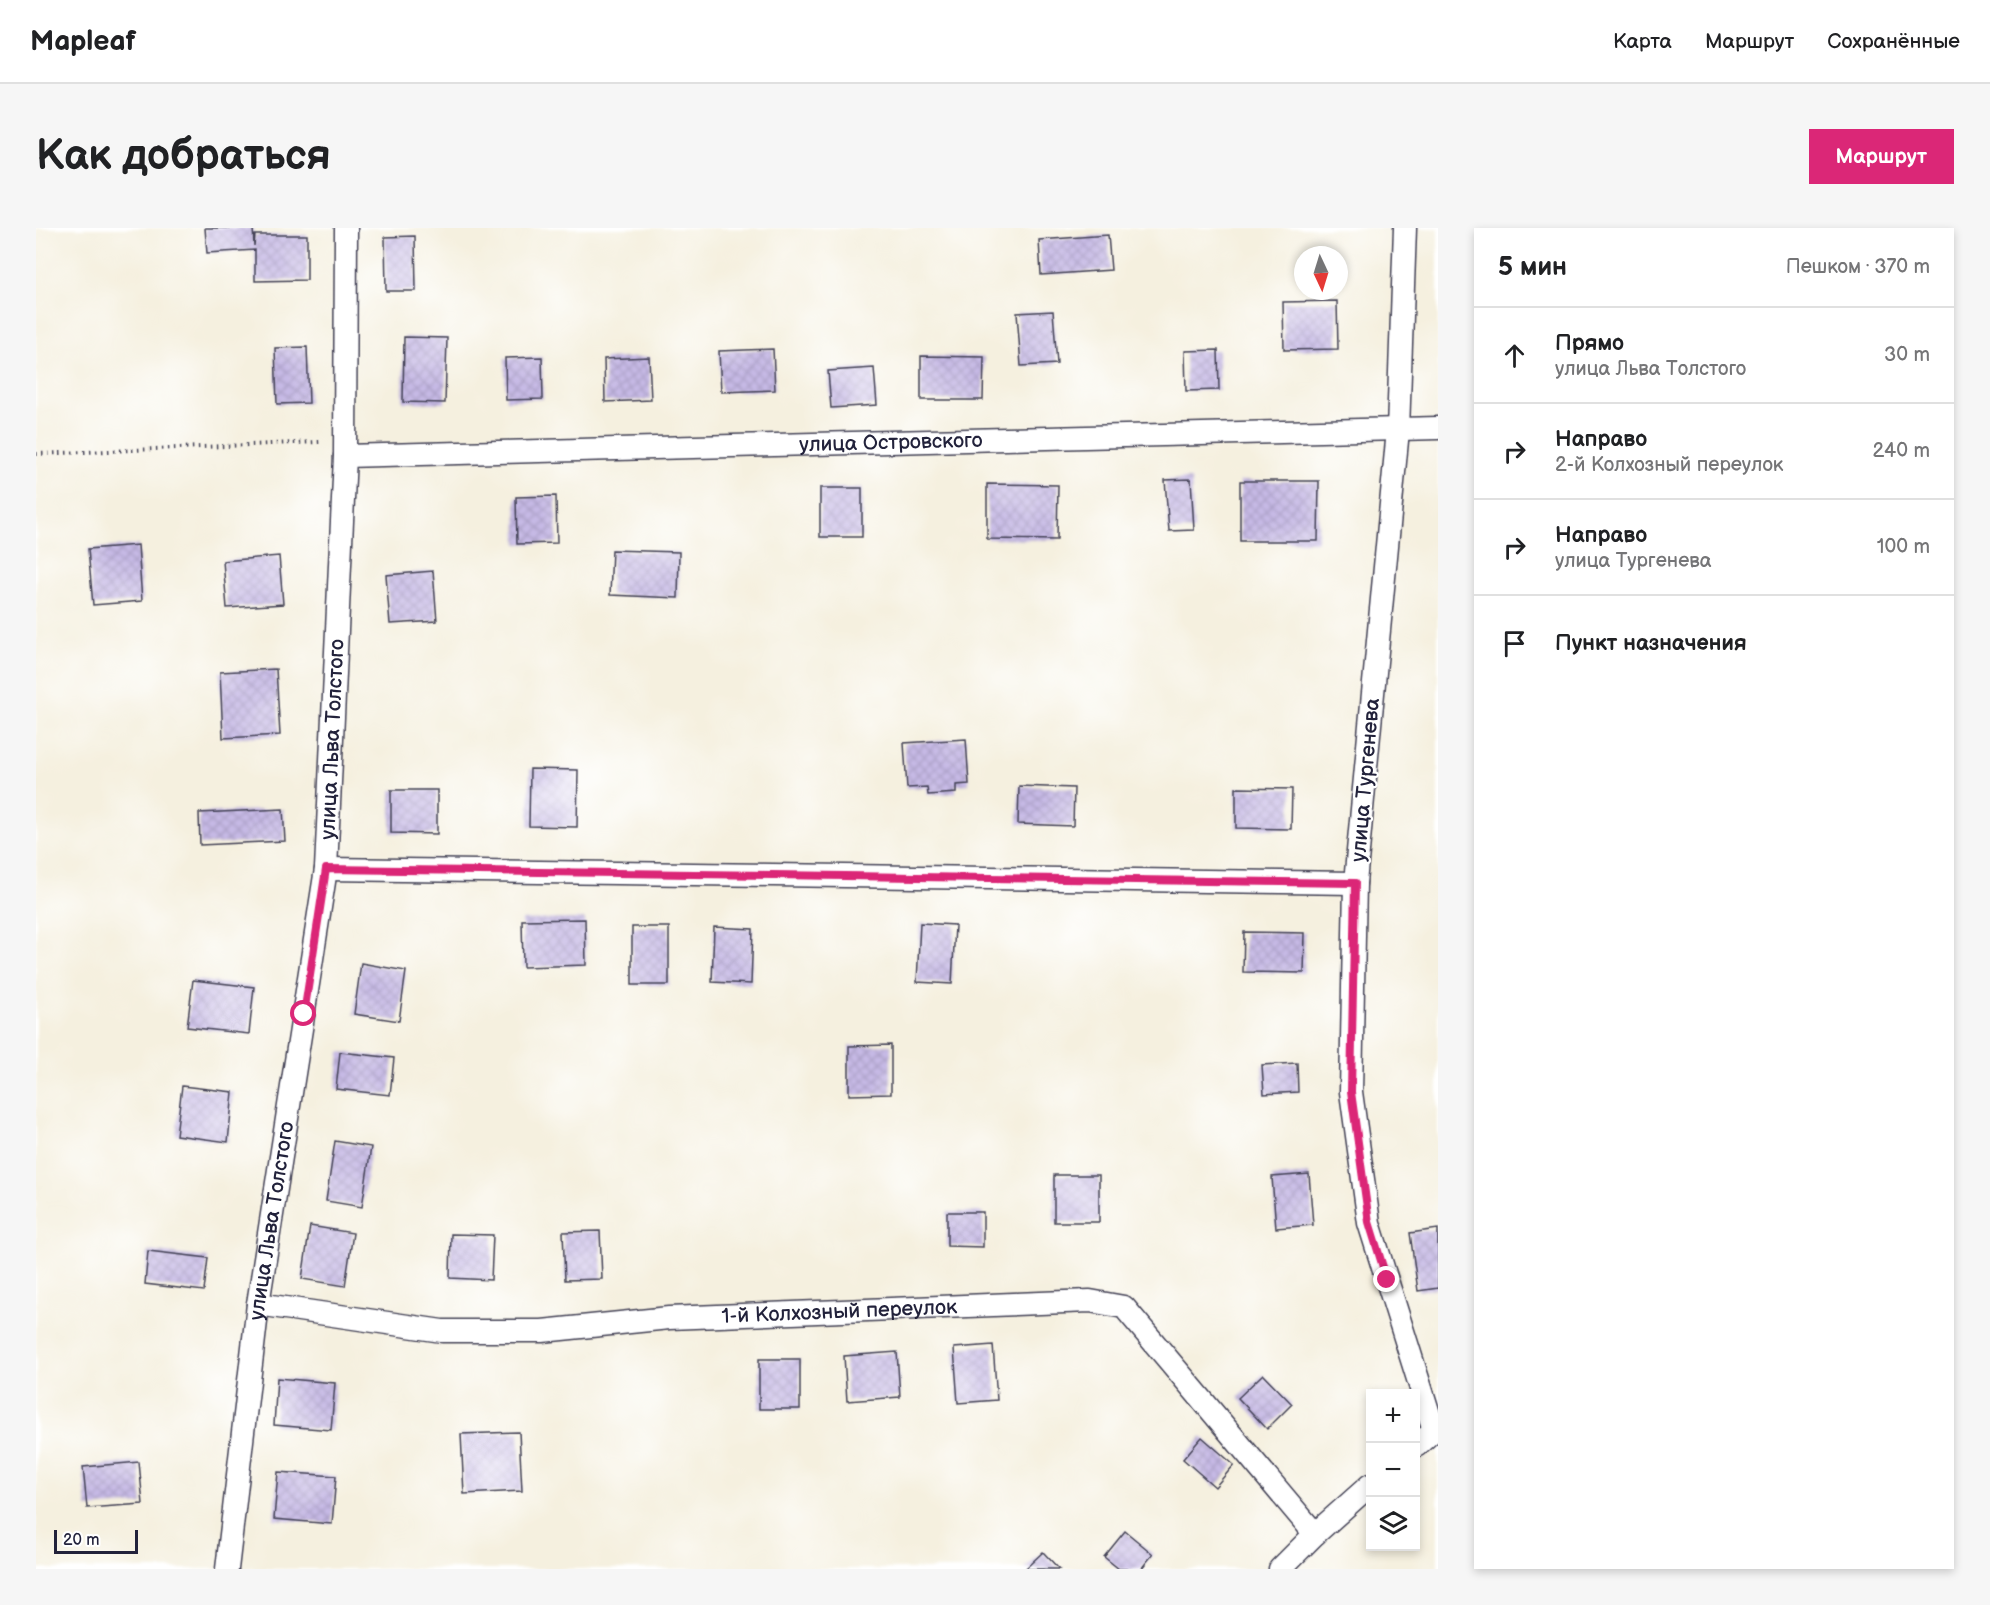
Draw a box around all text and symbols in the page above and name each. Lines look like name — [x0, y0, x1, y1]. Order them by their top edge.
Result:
text: Mapleaf — [30, 25, 136, 58]
text: Карта — [1613, 29, 1672, 54]
text: Маршрут — [1705, 29, 1794, 54]
text: Сохранённые — [1827, 29, 1960, 54]
button: Маршрут — [1809, 129, 1954, 184]
text: Как добраться — [36, 131, 331, 182]
north arrow — [1294, 246, 1348, 300]
text: 5 мин — [1498, 252, 1567, 283]
text: Пешком · 370 m — [1786, 255, 1930, 279]
text: Прямо — [1555, 330, 1624, 357]
icon: ahead — [1498, 339, 1531, 372]
text: 30 m — [1884, 343, 1930, 367]
text: улица Льва Толстого — [1555, 357, 1746, 381]
text: Направо — [1555, 426, 1647, 453]
street label: улица Островского — [799, 428, 983, 457]
icon: right — [1498, 435, 1531, 468]
text: 240 m — [1873, 439, 1930, 463]
text: 2-й Колхозный переулок — [1555, 453, 1783, 477]
text: Направо — [1555, 522, 1647, 549]
icon: right — [1498, 531, 1531, 564]
text: 100 m — [1877, 535, 1930, 559]
text: улица Тургенева — [1555, 549, 1712, 573]
icon: arrive — [1498, 627, 1531, 660]
text: Пункт назначения — [1555, 630, 1747, 657]
street label: улица Льва Толстого — [315, 638, 350, 840]
street label: улица Тургенева — [1346, 696, 1385, 863]
route start — [290, 1000, 316, 1026]
street label: улица Льва Толстого — [244, 1120, 299, 1322]
route end — [1373, 1266, 1399, 1292]
street label: 1-й Колхозный переулок — [721, 1294, 958, 1329]
map controls — [1366, 1389, 1420, 1551]
button: + — [1366, 1389, 1420, 1443]
button: − — [1366, 1443, 1420, 1497]
button: layers — [1366, 1497, 1420, 1551]
scale bar — [54, 1527, 138, 1554]
text: 20 m — [63, 1531, 99, 1550]

